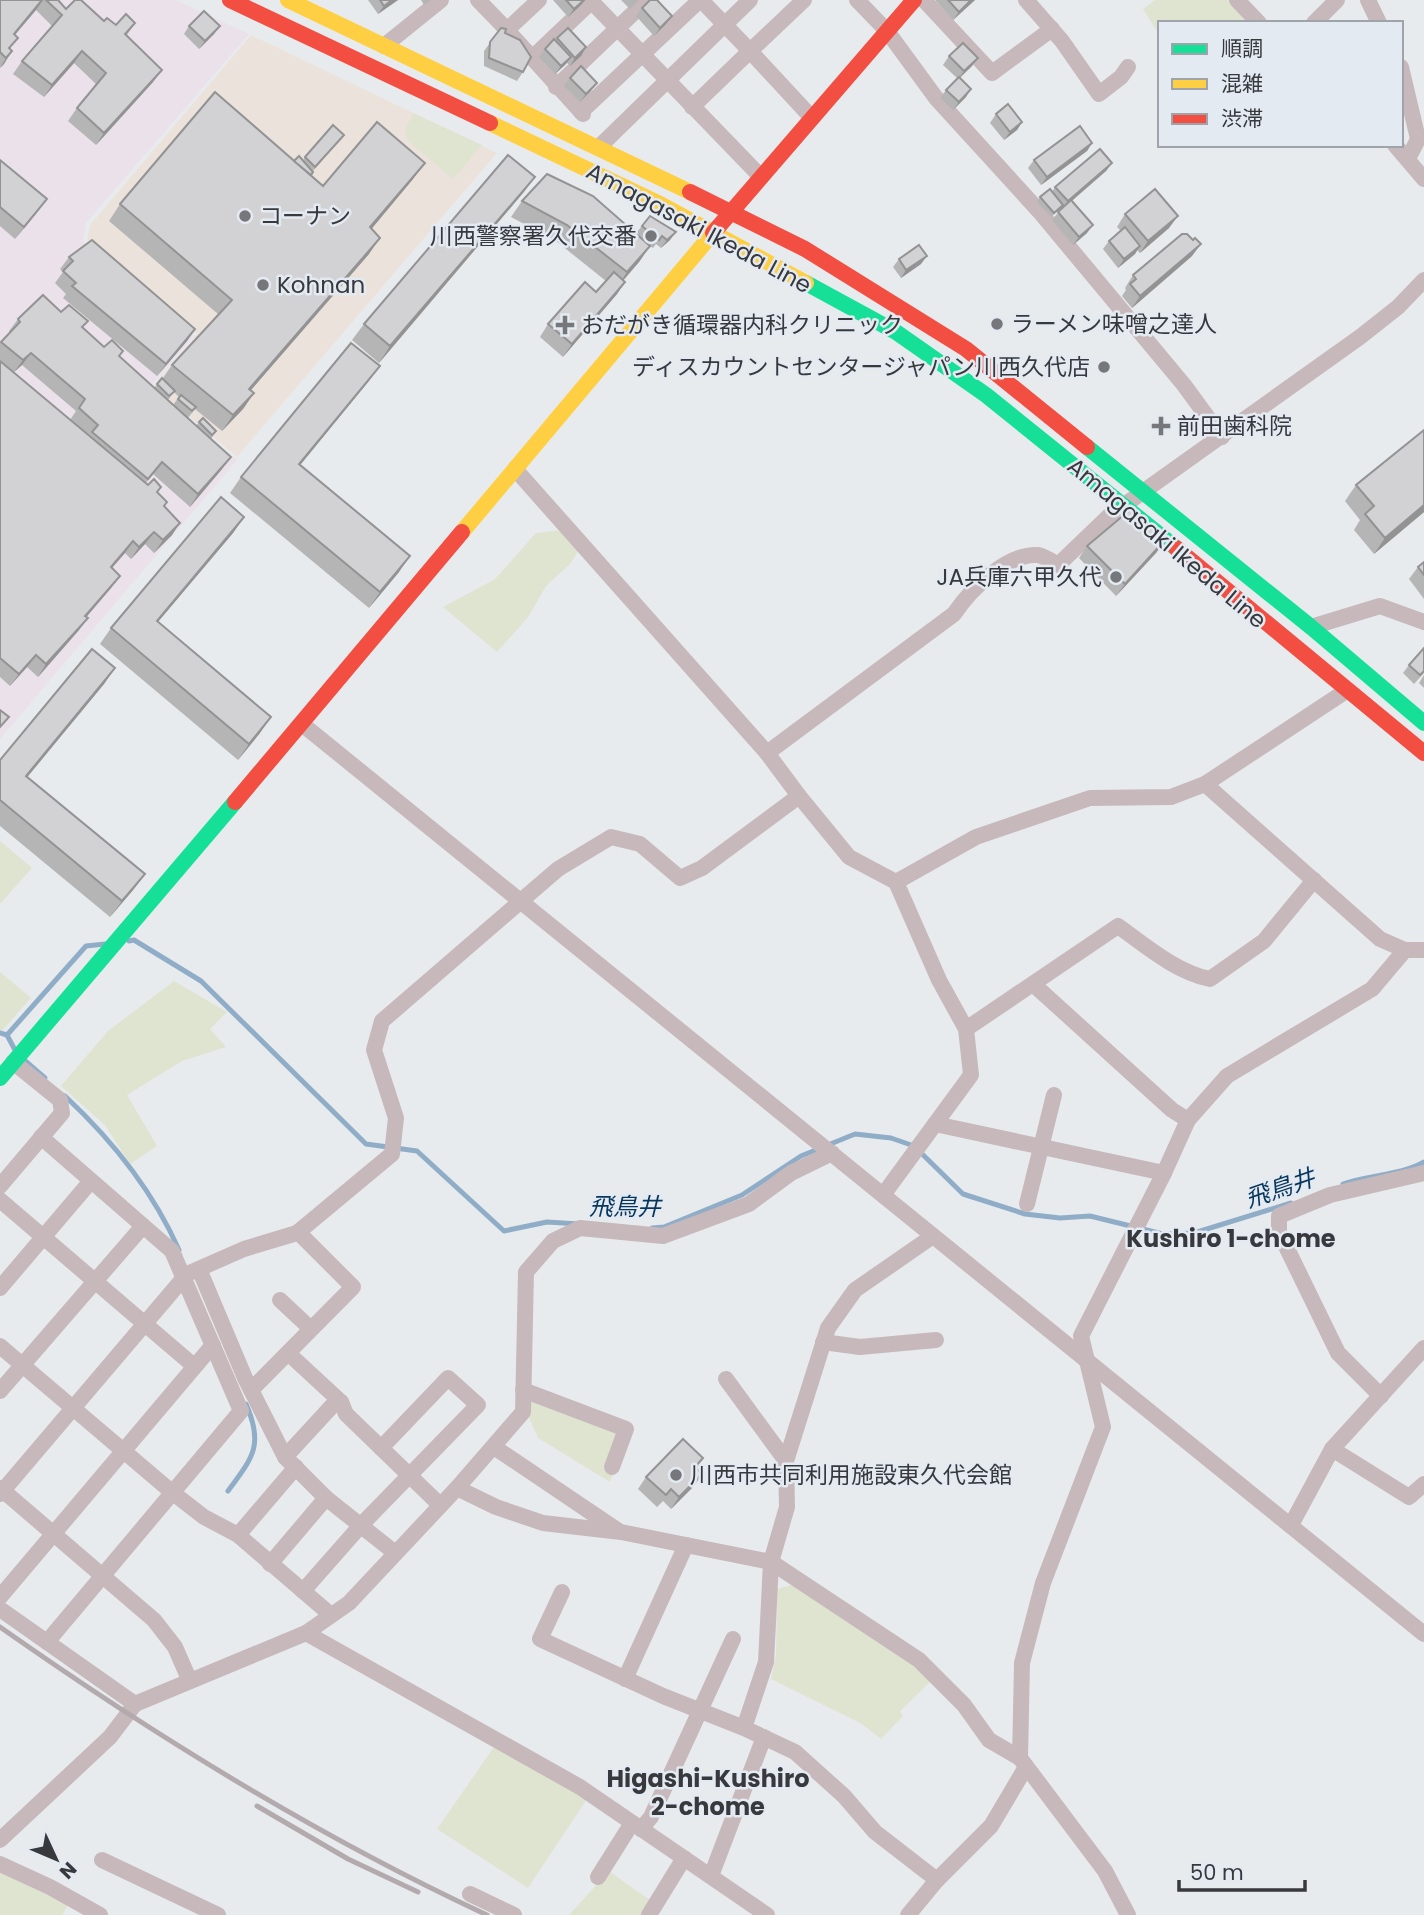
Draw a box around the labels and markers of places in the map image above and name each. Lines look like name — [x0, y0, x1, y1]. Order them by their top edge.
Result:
place label: コーナン — [259, 200, 351, 232]
marker: コーナン — [237, 208, 253, 224]
place label: 川西警察署久代交番 — [430, 220, 637, 252]
marker: 川西警察署久代交番 — [643, 228, 659, 244]
place label: Kohnan — [277, 269, 365, 301]
marker: Kohnan — [255, 277, 271, 293]
place label: ラーメン味噌之達人 — [1011, 308, 1217, 340]
place label: おだがき循環器内科クリニック — [581, 309, 903, 341]
marker: おだがき循環器内科クリニック — [555, 315, 575, 335]
marker: ラーメン味噌之達人 — [989, 316, 1005, 332]
place label: ディスカウントセンタージャパン川西久代店 — [632, 351, 1090, 383]
marker: ディスカウントセンタージャパン川西久代店 — [1096, 359, 1112, 375]
place label: 前田歯科院 — [1177, 410, 1292, 442]
marker: 前田歯科院 — [1151, 416, 1171, 436]
place label: JA兵庫六甲久代 — [936, 561, 1102, 593]
marker: JA兵庫六甲久代 — [1108, 569, 1124, 585]
place label: 川西市共同利用施設東久代会館 — [690, 1459, 1012, 1491]
marker: 川西市共同利用施設東久代会館 — [668, 1467, 684, 1483]

